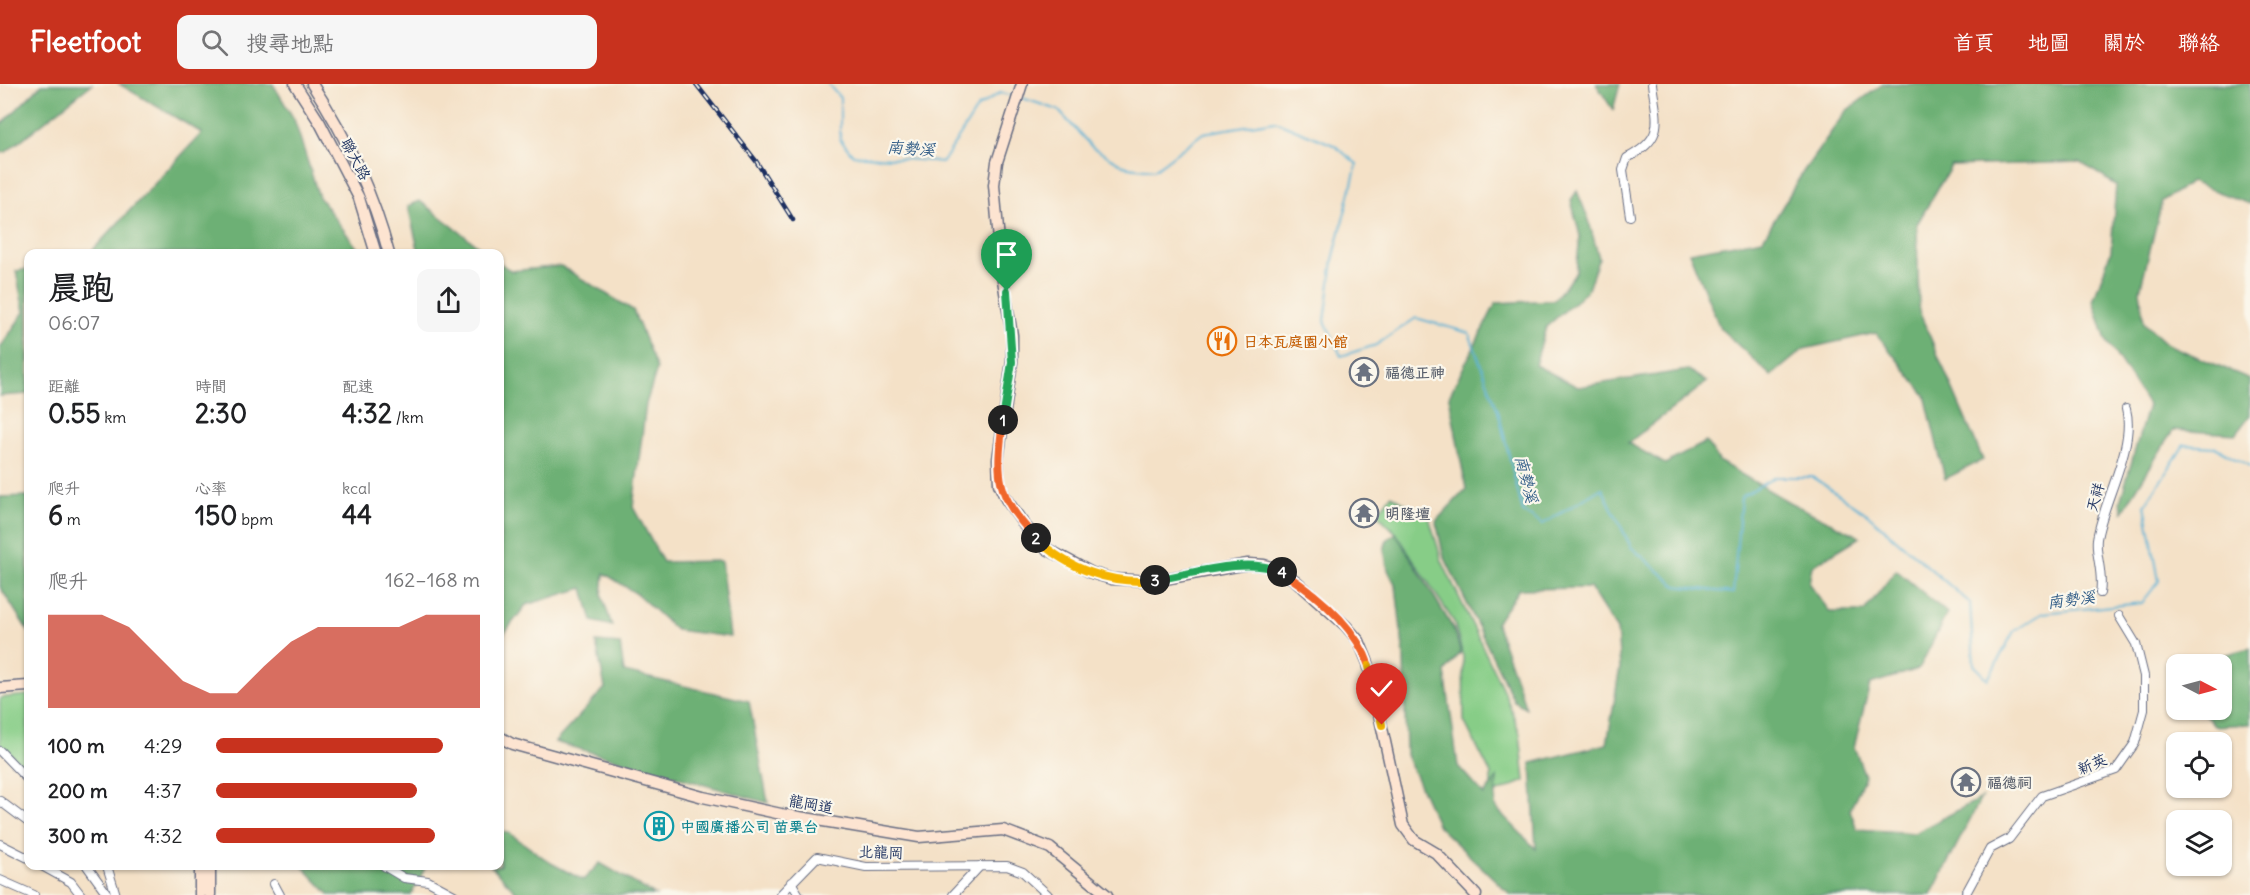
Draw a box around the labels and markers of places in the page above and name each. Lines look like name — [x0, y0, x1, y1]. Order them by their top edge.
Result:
pin — [981, 229, 1032, 291]
restaurant icon: 日本瓦庭園小館 — [1206, 325, 1238, 357]
place label: 日本瓦庭園小館 — [1243, 332, 1348, 351]
temple icon: 福德正神 — [1348, 356, 1380, 388]
place label: 福德正神 — [1385, 363, 1445, 382]
pin: 1 — [988, 405, 1018, 435]
temple icon: 明隆壇 — [1348, 497, 1380, 529]
place label: 明隆壇 — [1385, 504, 1431, 523]
pin: 2 — [1021, 523, 1051, 553]
pin: 4 — [1267, 557, 1297, 587]
pin: 3 — [1140, 565, 1170, 595]
pin — [1356, 663, 1407, 725]
temple icon: 福德祠 — [1950, 766, 1982, 798]
place label: 福德祠 — [1987, 773, 2032, 792]
building icon: 中國廣播公司 苗栗台 — [643, 810, 675, 842]
place label: 中國廣播公司 苗栗台 — [680, 817, 819, 836]

